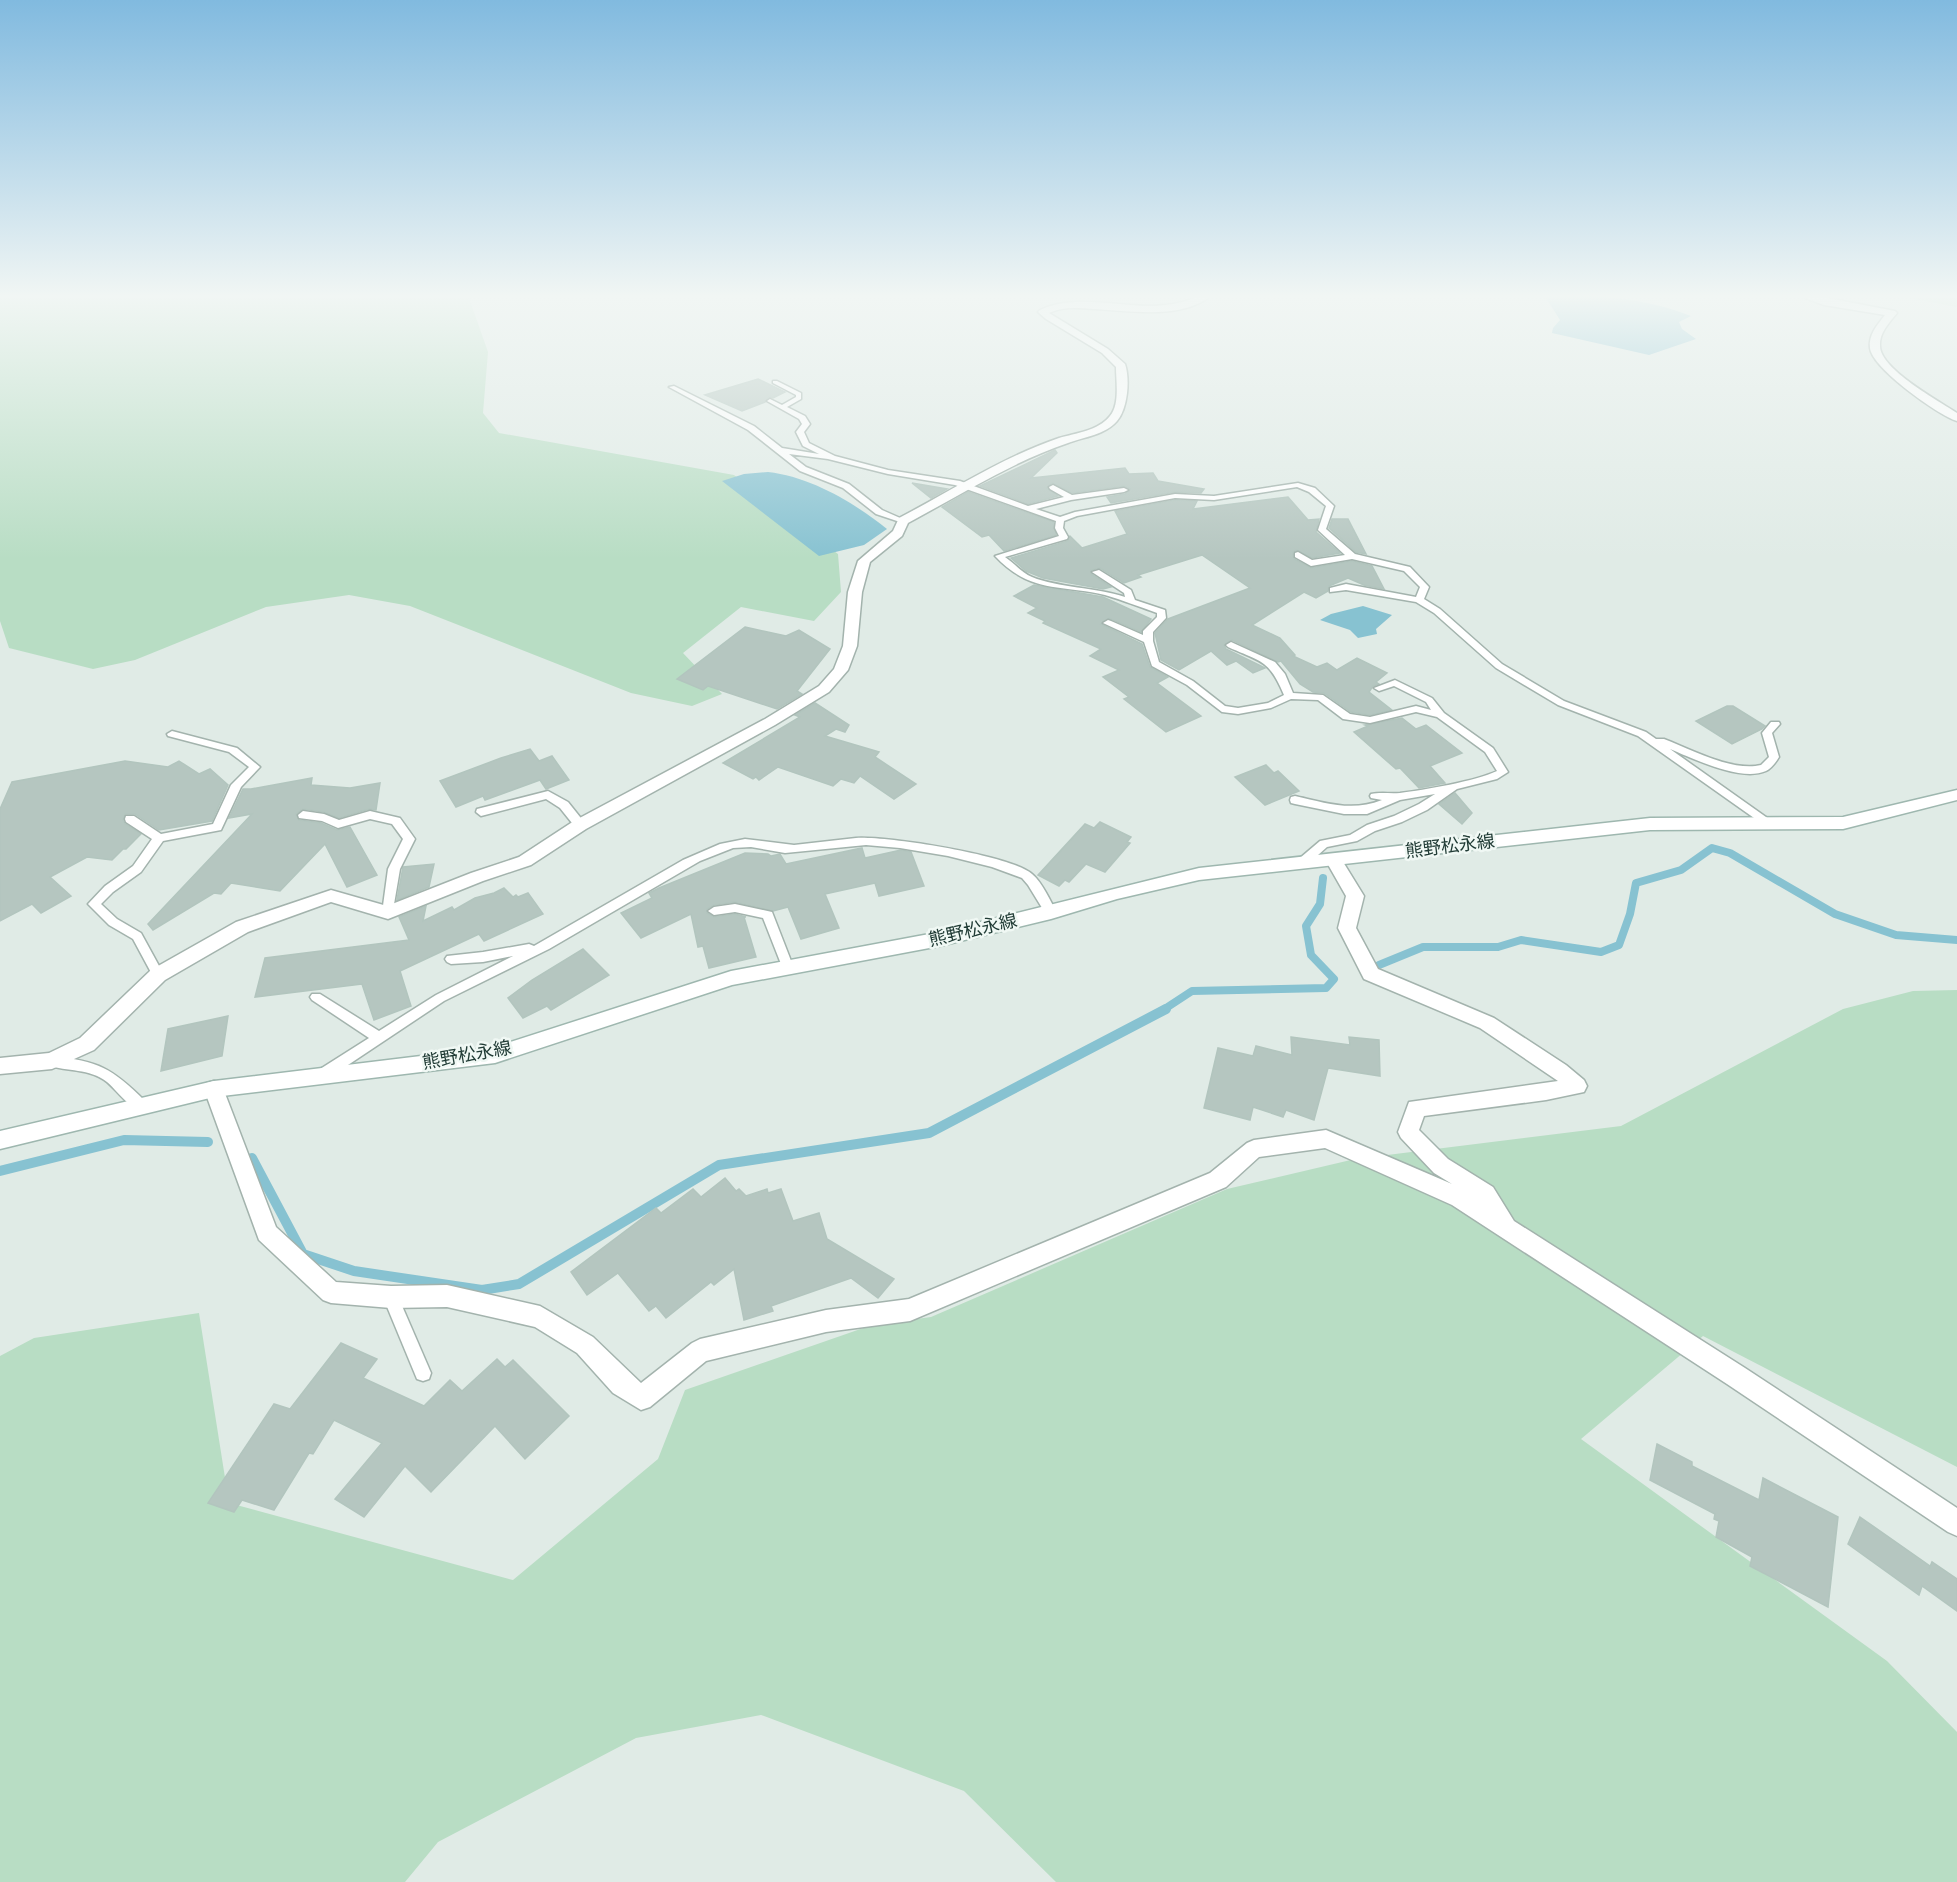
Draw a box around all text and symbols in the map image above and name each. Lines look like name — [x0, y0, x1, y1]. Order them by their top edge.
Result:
street label: 熊野松永線 — [1404, 831, 1496, 861]
street label: 熊野松永線 — [927, 910, 1019, 950]
street label: 熊野松永線 — [421, 1037, 513, 1073]

